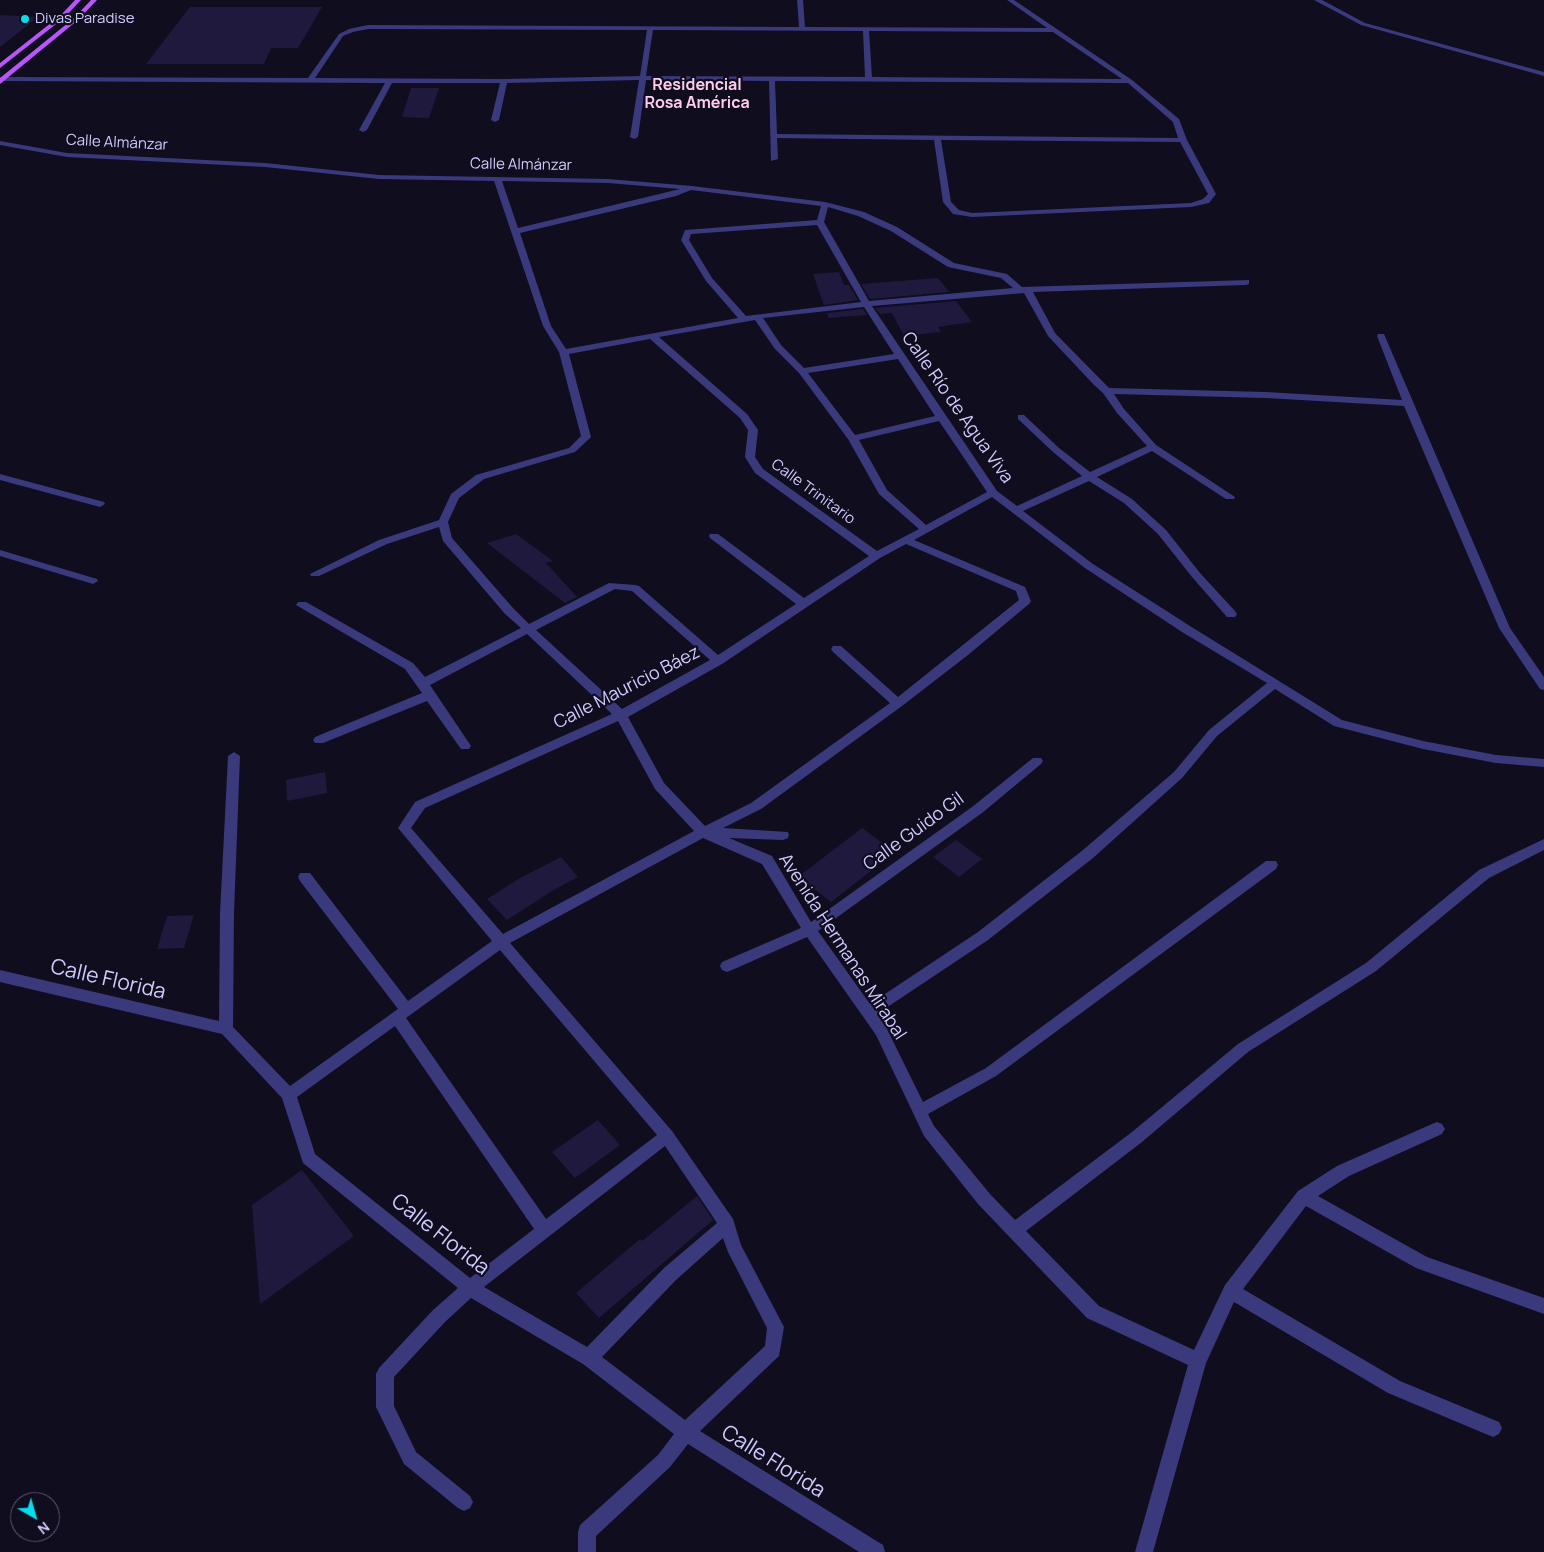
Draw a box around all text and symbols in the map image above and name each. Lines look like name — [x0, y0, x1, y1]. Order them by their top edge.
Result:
place label: Divas Paradise — [35, 10, 134, 28]
marker: Divas Paradise — [19, 13, 31, 25]
district label: Residencial Rosa América — [644, 76, 750, 114]
street label: Calle Almánzar — [66, 131, 168, 155]
street label: Calle Almánzar — [470, 155, 572, 175]
street label: Calle Río de Agua Viva — [897, 328, 1017, 488]
street label: Calle Trinitario — [767, 455, 859, 529]
street label: Calle Mauricio Báez — [550, 642, 704, 734]
street label: Calle Guido Gil — [860, 788, 968, 876]
street label: Avenida Hermanas Mirabal — [774, 850, 910, 1044]
street label: Calle Florida — [48, 955, 168, 1005]
street label: Calle Florida — [386, 1189, 494, 1281]
street label: Calle Florida — [717, 1420, 829, 1504]
north arrow — [10, 1492, 60, 1542]
text: N — [34, 1518, 54, 1539]

